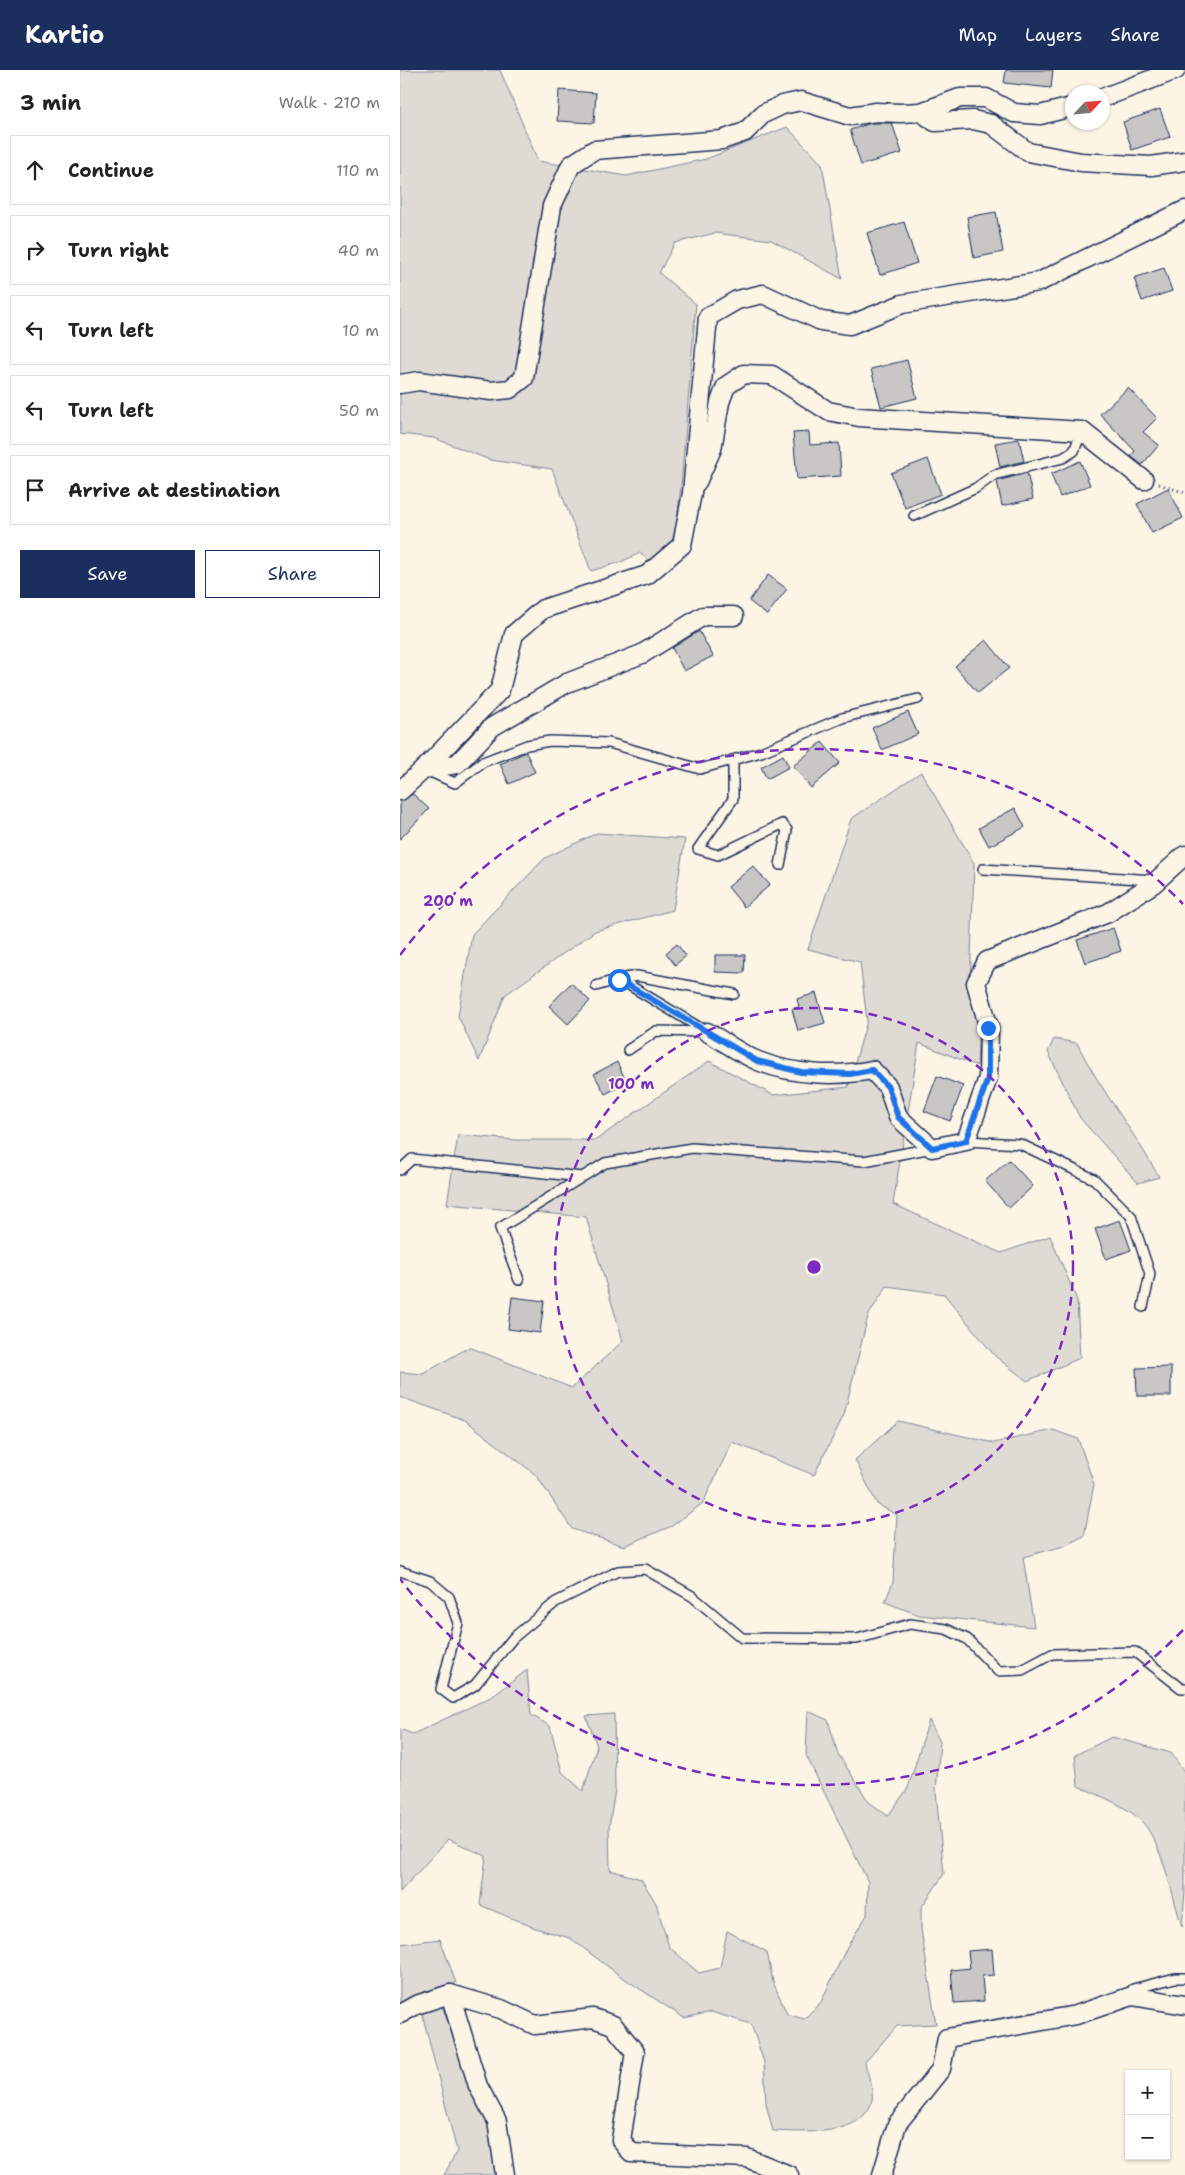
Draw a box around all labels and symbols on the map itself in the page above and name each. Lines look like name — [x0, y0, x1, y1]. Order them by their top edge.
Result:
north arrow — [1065, 85, 1110, 130]
text: 200 m — [423, 891, 473, 911]
route start — [608, 969, 631, 992]
route end — [977, 1017, 1000, 1040]
text: 100 m — [608, 1074, 654, 1094]
centre of rings — [805, 1258, 823, 1276]

